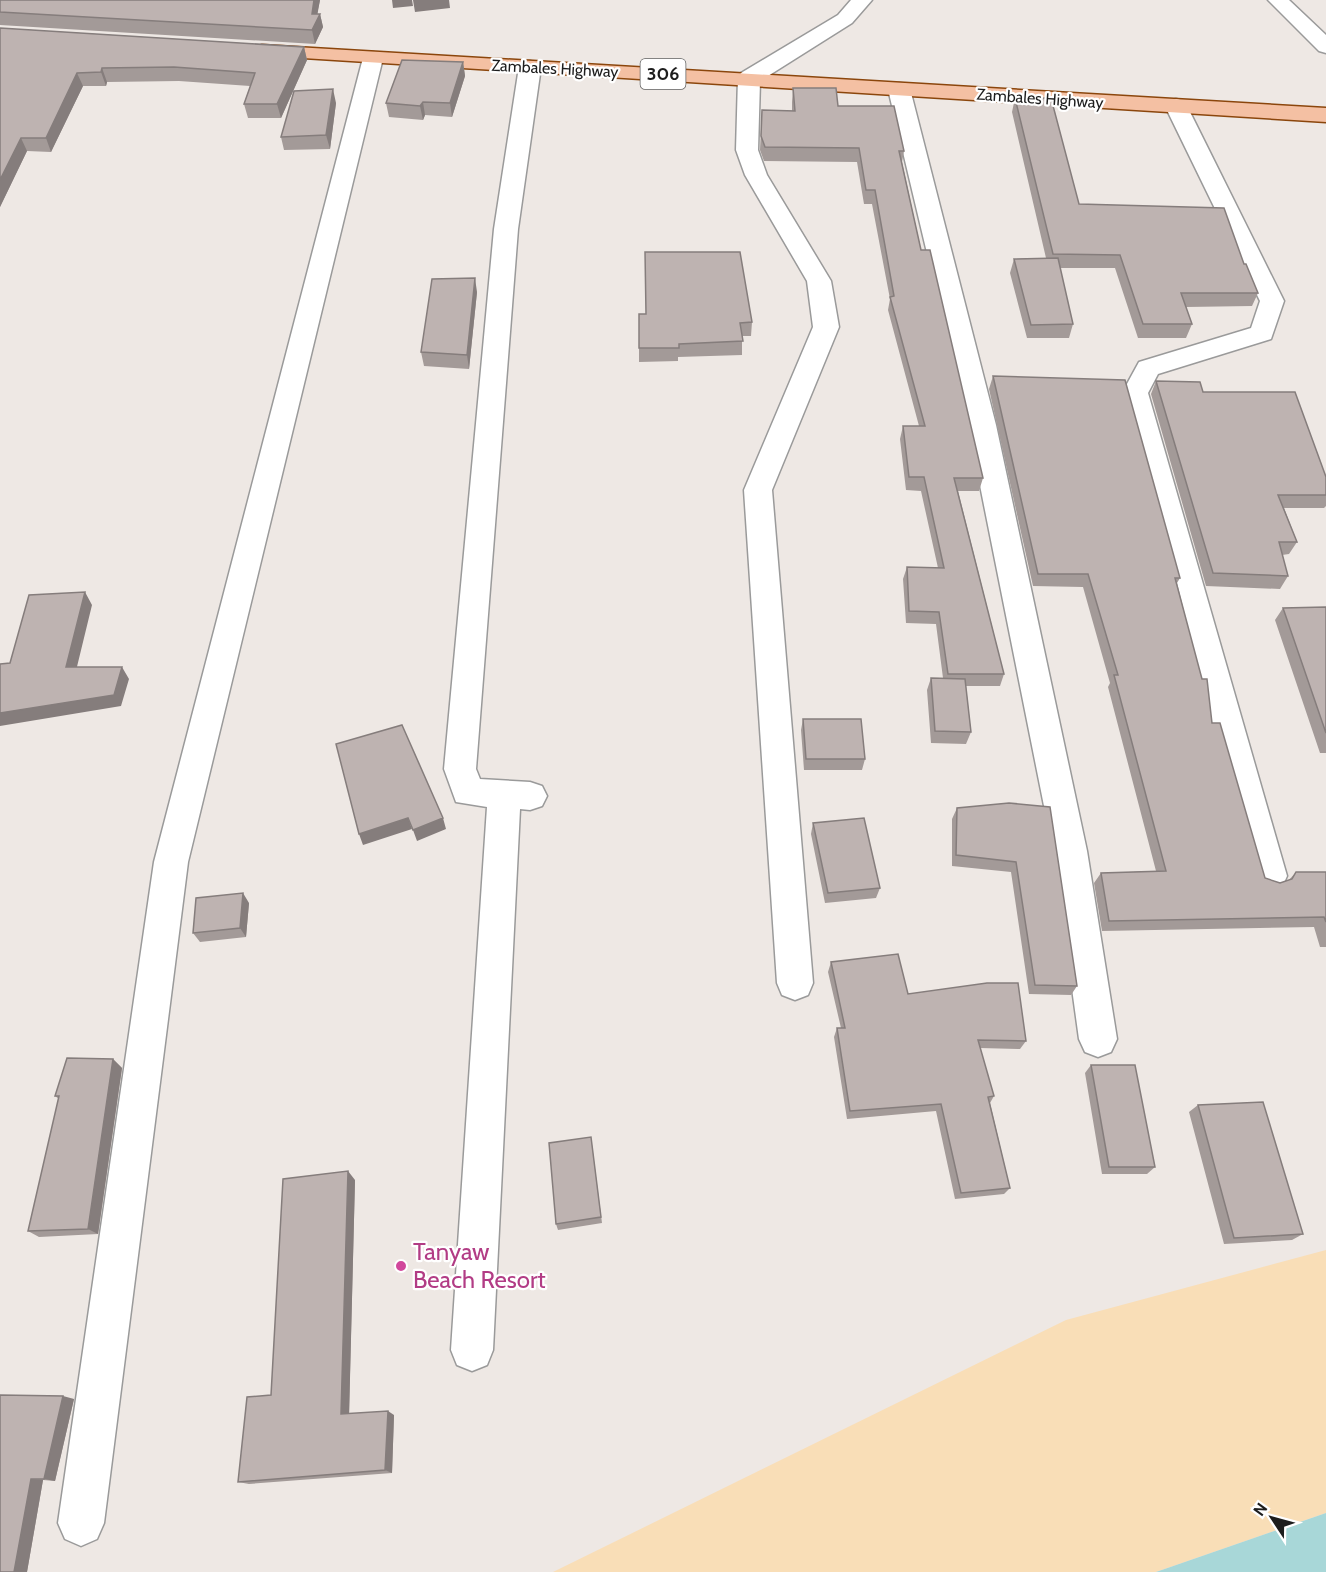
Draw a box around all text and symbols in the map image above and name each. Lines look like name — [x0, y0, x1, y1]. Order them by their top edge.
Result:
street label: Zambales Highway — [491, 56, 619, 81]
road number: 306 — [640, 59, 686, 89]
street label: Zambales Highway — [976, 85, 1104, 112]
place label: Tanyaw Beach Resort — [413, 1237, 546, 1294]
marker: Tanyaw Beach Resort — [394, 1259, 408, 1273]
north arrow — [1242, 1488, 1302, 1548]
text: N — [1249, 1499, 1271, 1520]

